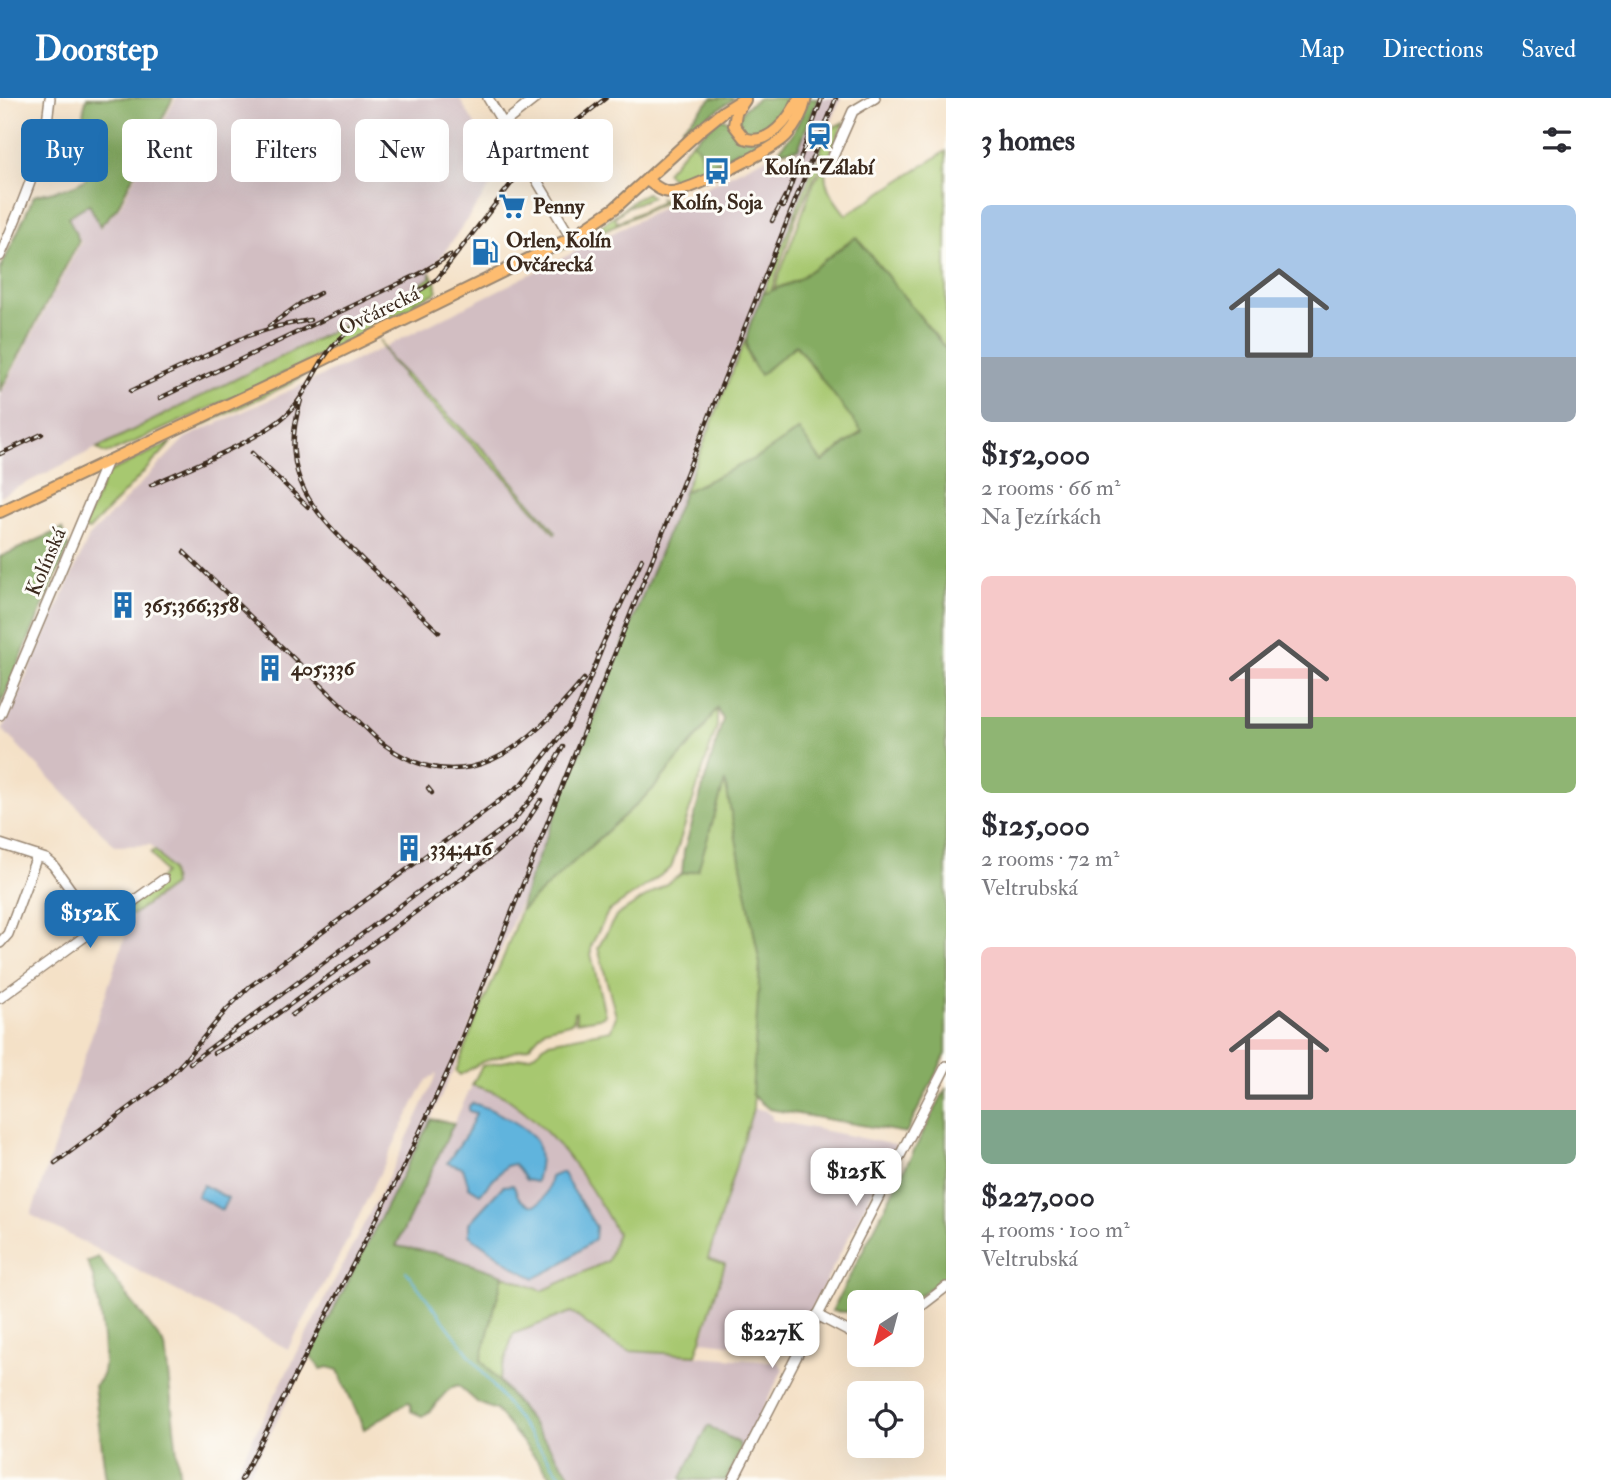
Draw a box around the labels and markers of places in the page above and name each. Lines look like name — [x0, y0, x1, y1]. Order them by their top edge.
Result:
station icon: Kolín-Zálabí — [804, 121, 834, 151]
place label: Kolín-Zálabí — [764, 154, 876, 181]
bus stop icon: Kolín, Soja — [702, 156, 732, 186]
place label: Kolín, Soja — [672, 189, 764, 216]
supermarket icon: Penny — [497, 191, 527, 221]
place label: Penny — [533, 193, 585, 220]
place label: Orlen, Kolín Ovčárecká — [506, 227, 611, 278]
fuel station icon: Orlen, Kolín Ovčárecká — [470, 237, 500, 267]
building icon: 365;366;358 — [108, 590, 138, 620]
place label: 365;366;358 — [144, 592, 239, 619]
building icon: 405;336 — [255, 653, 285, 683]
place label: 405;336 — [290, 655, 356, 682]
building icon: 334;416 — [394, 833, 424, 863]
place label: 334;416 — [430, 835, 493, 862]
pin: $152K — [41, 890, 139, 950]
pin: $125K — [807, 1148, 905, 1208]
pin: $227K — [723, 1310, 821, 1370]

